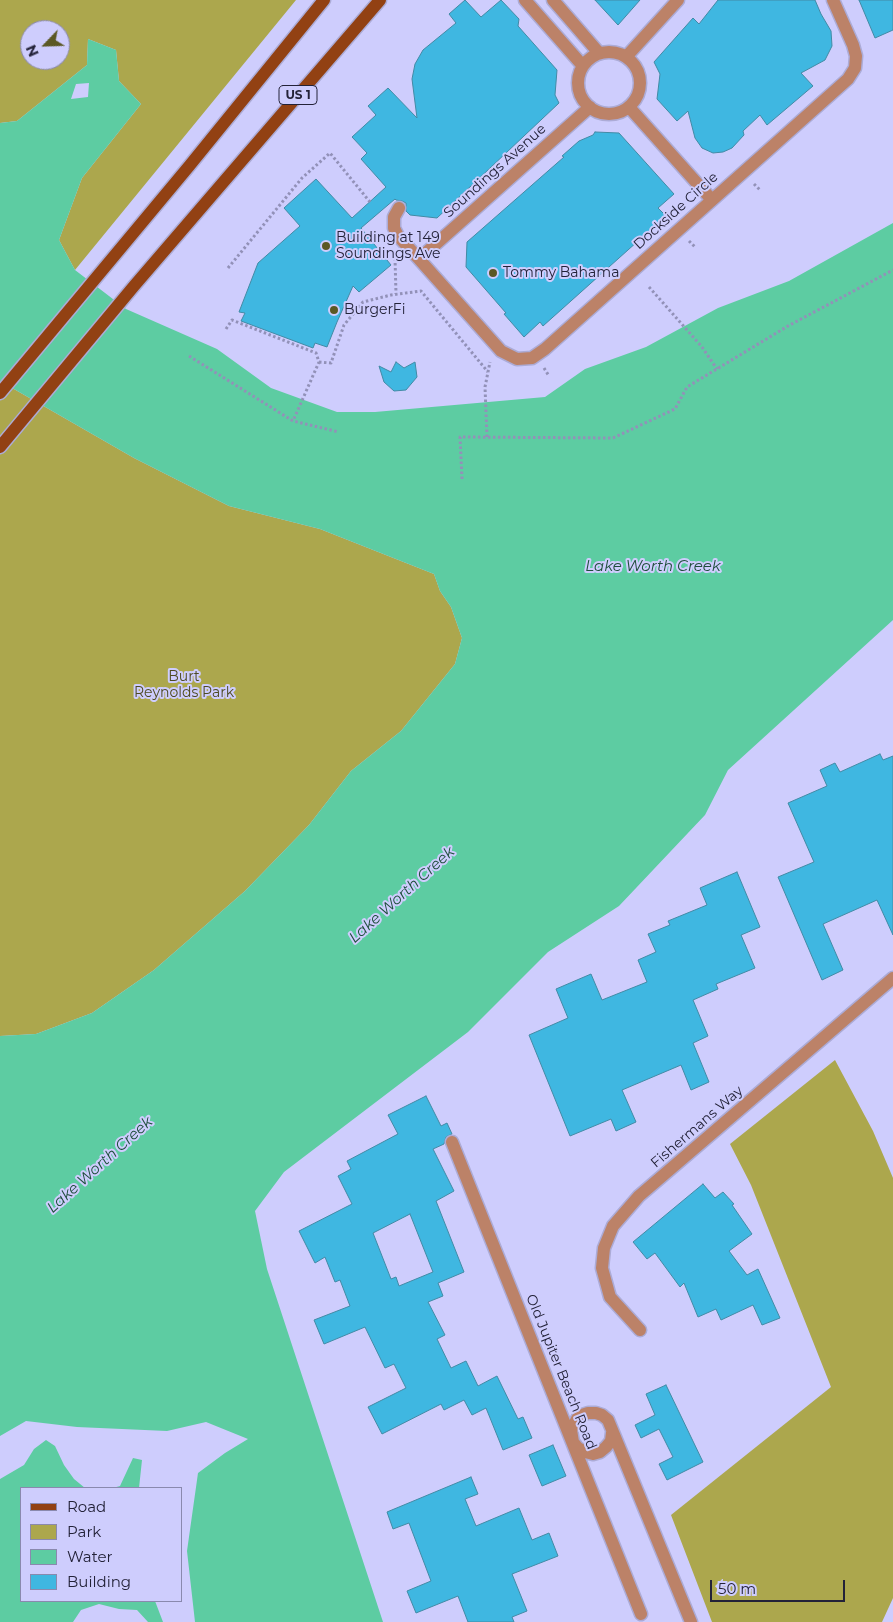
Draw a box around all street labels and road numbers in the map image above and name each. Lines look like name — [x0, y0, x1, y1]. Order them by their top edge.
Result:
road number: US 1 — [279, 86, 317, 104]
street label: Soundings Avenue — [440, 121, 550, 221]
street label: Dockside Circle — [630, 169, 722, 253]
street label: Fishermans Way — [648, 1083, 746, 1171]
street label: Old Jupiter Beach Road — [522, 1292, 600, 1452]

